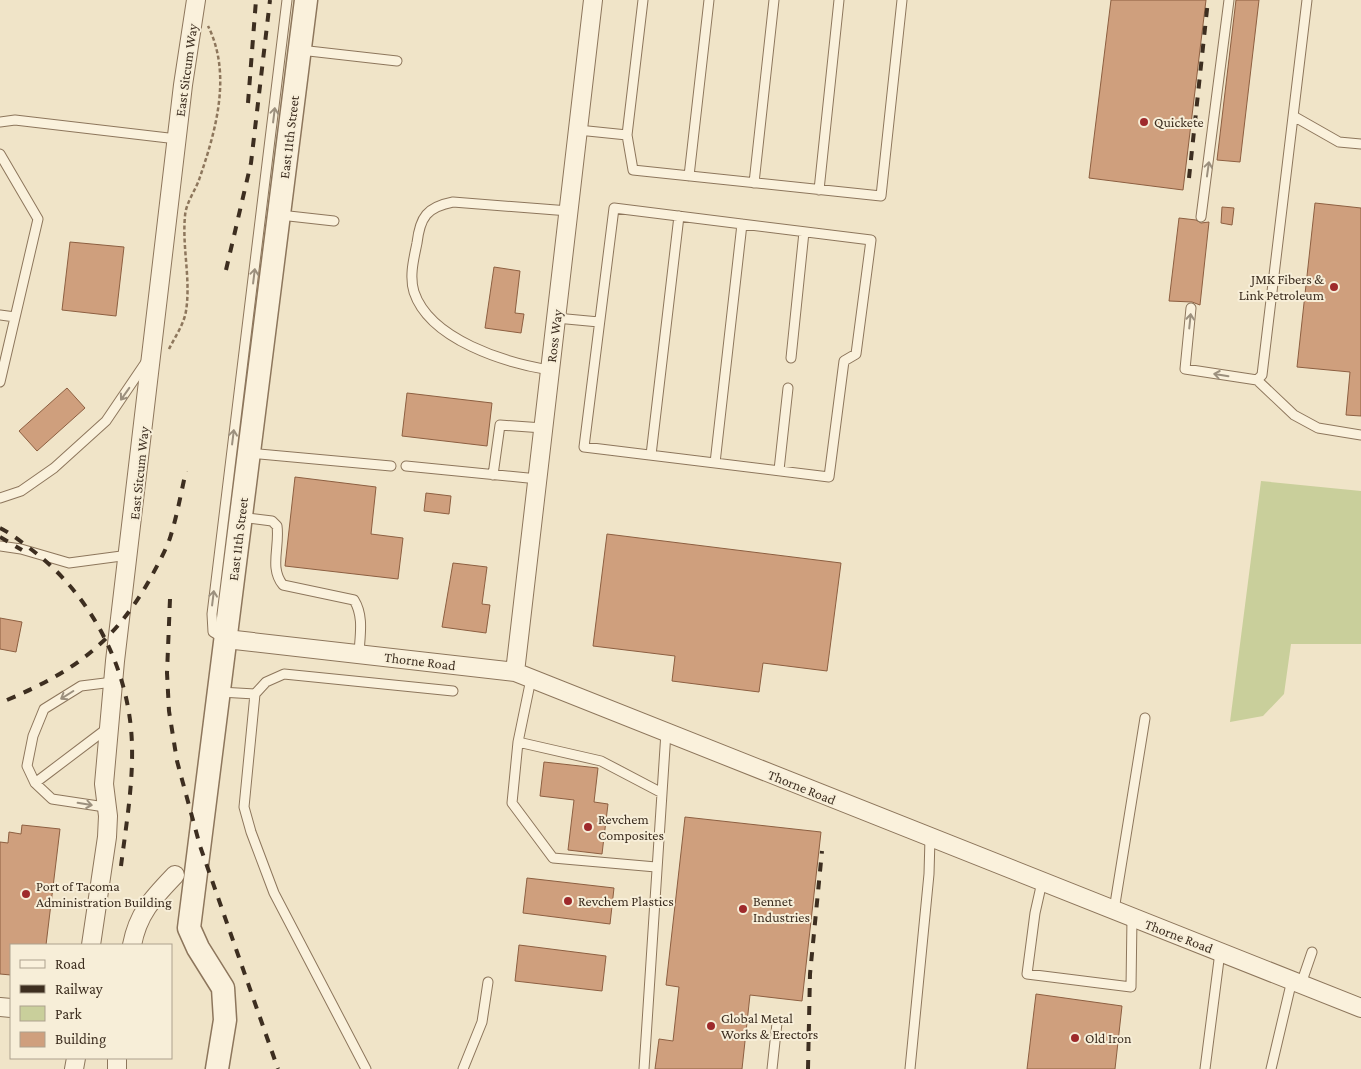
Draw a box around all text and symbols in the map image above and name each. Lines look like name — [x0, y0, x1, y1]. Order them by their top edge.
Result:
street label: East Sitcum Way — [172, 22, 201, 118]
street label: East 11th Street — [276, 94, 302, 180]
one-way arrow — [269, 107, 279, 123]
place label: Quickete — [1154, 114, 1204, 130]
marker: Quickete — [1138, 116, 1150, 128]
one-way arrow — [1203, 161, 1213, 177]
one-way arrow — [249, 268, 259, 284]
place label: JMK Fibers & Link Petroleum — [1239, 271, 1324, 303]
marker: JMK Fibers & Link Petroleum — [1328, 281, 1340, 293]
street label: Ross Way — [543, 308, 565, 363]
one-way arrow — [1185, 314, 1195, 330]
one-way arrow — [1213, 369, 1229, 379]
one-way arrow — [120, 387, 130, 401]
street label: East Sitcum Way — [126, 425, 152, 520]
one-way arrow — [228, 429, 238, 445]
street label: East 11th Street — [225, 496, 251, 582]
one-way arrow — [209, 591, 219, 607]
street label: Thorne Road — [383, 649, 457, 673]
one-way arrow — [61, 690, 75, 700]
street label: Thorne Road — [766, 766, 839, 808]
one-way arrow — [77, 799, 93, 809]
place label: Revchem Composites — [598, 811, 664, 843]
marker: Revchem Composites — [582, 821, 594, 833]
place label: Port of Tacoma Administration Building — [36, 878, 172, 910]
marker: Port of Tacoma Administration Building — [20, 888, 32, 900]
place label: Revchem Plastics — [578, 893, 674, 909]
place label: Bennet Industries — [753, 893, 810, 925]
marker: Revchem Plastics — [562, 895, 574, 907]
marker: Bennet Industries — [737, 903, 749, 915]
street label: Thorne Road — [1143, 916, 1216, 957]
legend — [10, 944, 172, 1059]
text: Road — [55, 956, 86, 972]
text: Railway — [55, 981, 103, 998]
text: Park — [55, 1006, 82, 1022]
place label: Global Metal Works & Erectors — [721, 1010, 818, 1042]
marker: Global Metal Works & Erectors — [705, 1020, 717, 1032]
place label: Old Iron — [1085, 1030, 1132, 1046]
text: Building — [55, 1031, 106, 1048]
marker: Old Iron — [1069, 1032, 1081, 1044]

